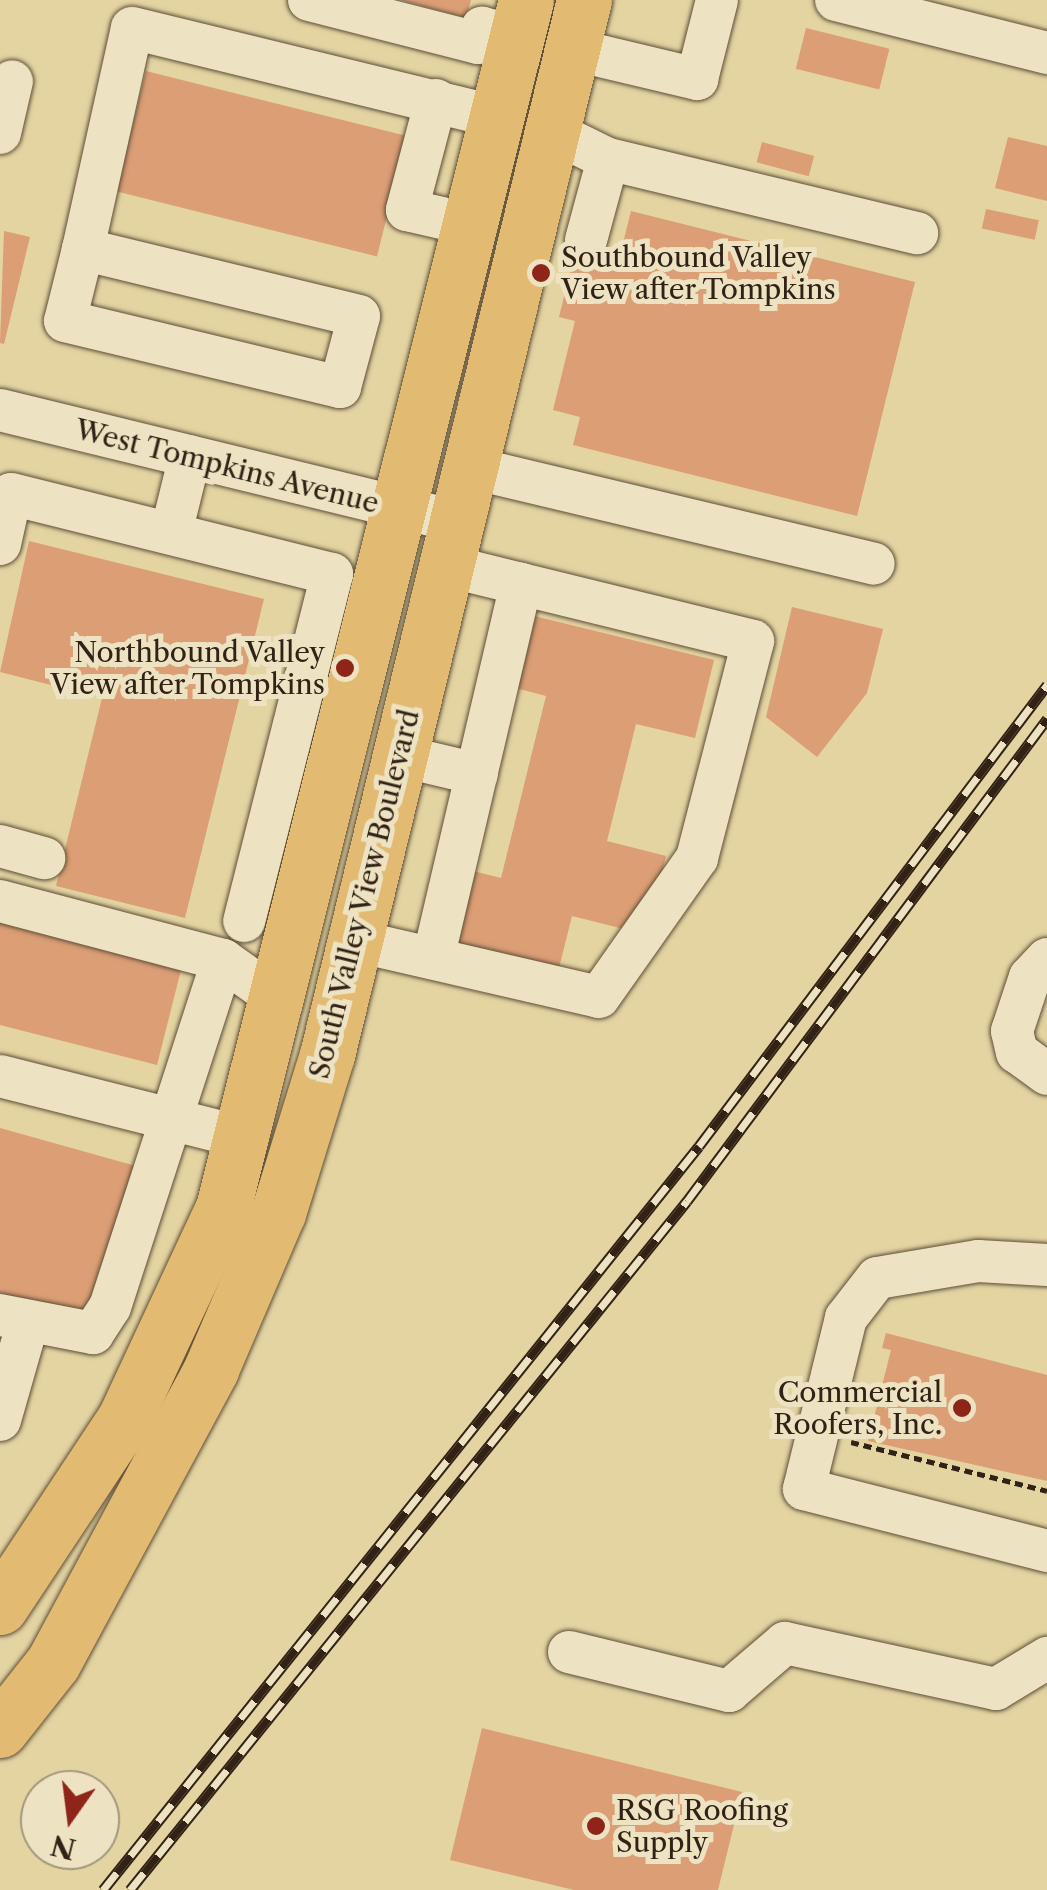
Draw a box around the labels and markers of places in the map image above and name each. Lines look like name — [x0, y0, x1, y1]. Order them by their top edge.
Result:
place label: Southbound Valley View after Tompkins — [561, 240, 838, 306]
marker: Southbound Valley View after Tompkins — [530, 262, 552, 284]
place label: Northbound Valley View after Tompkins — [48, 635, 325, 701]
marker: Northbound Valley View after Tompkins — [334, 657, 356, 679]
place label: Commercial Roofers, Inc. — [773, 1375, 942, 1441]
marker: Commercial Roofers, Inc. — [951, 1397, 973, 1419]
place label: RSG Roofing Supply — [616, 1793, 788, 1859]
marker: RSG Roofing Supply — [585, 1815, 607, 1837]

